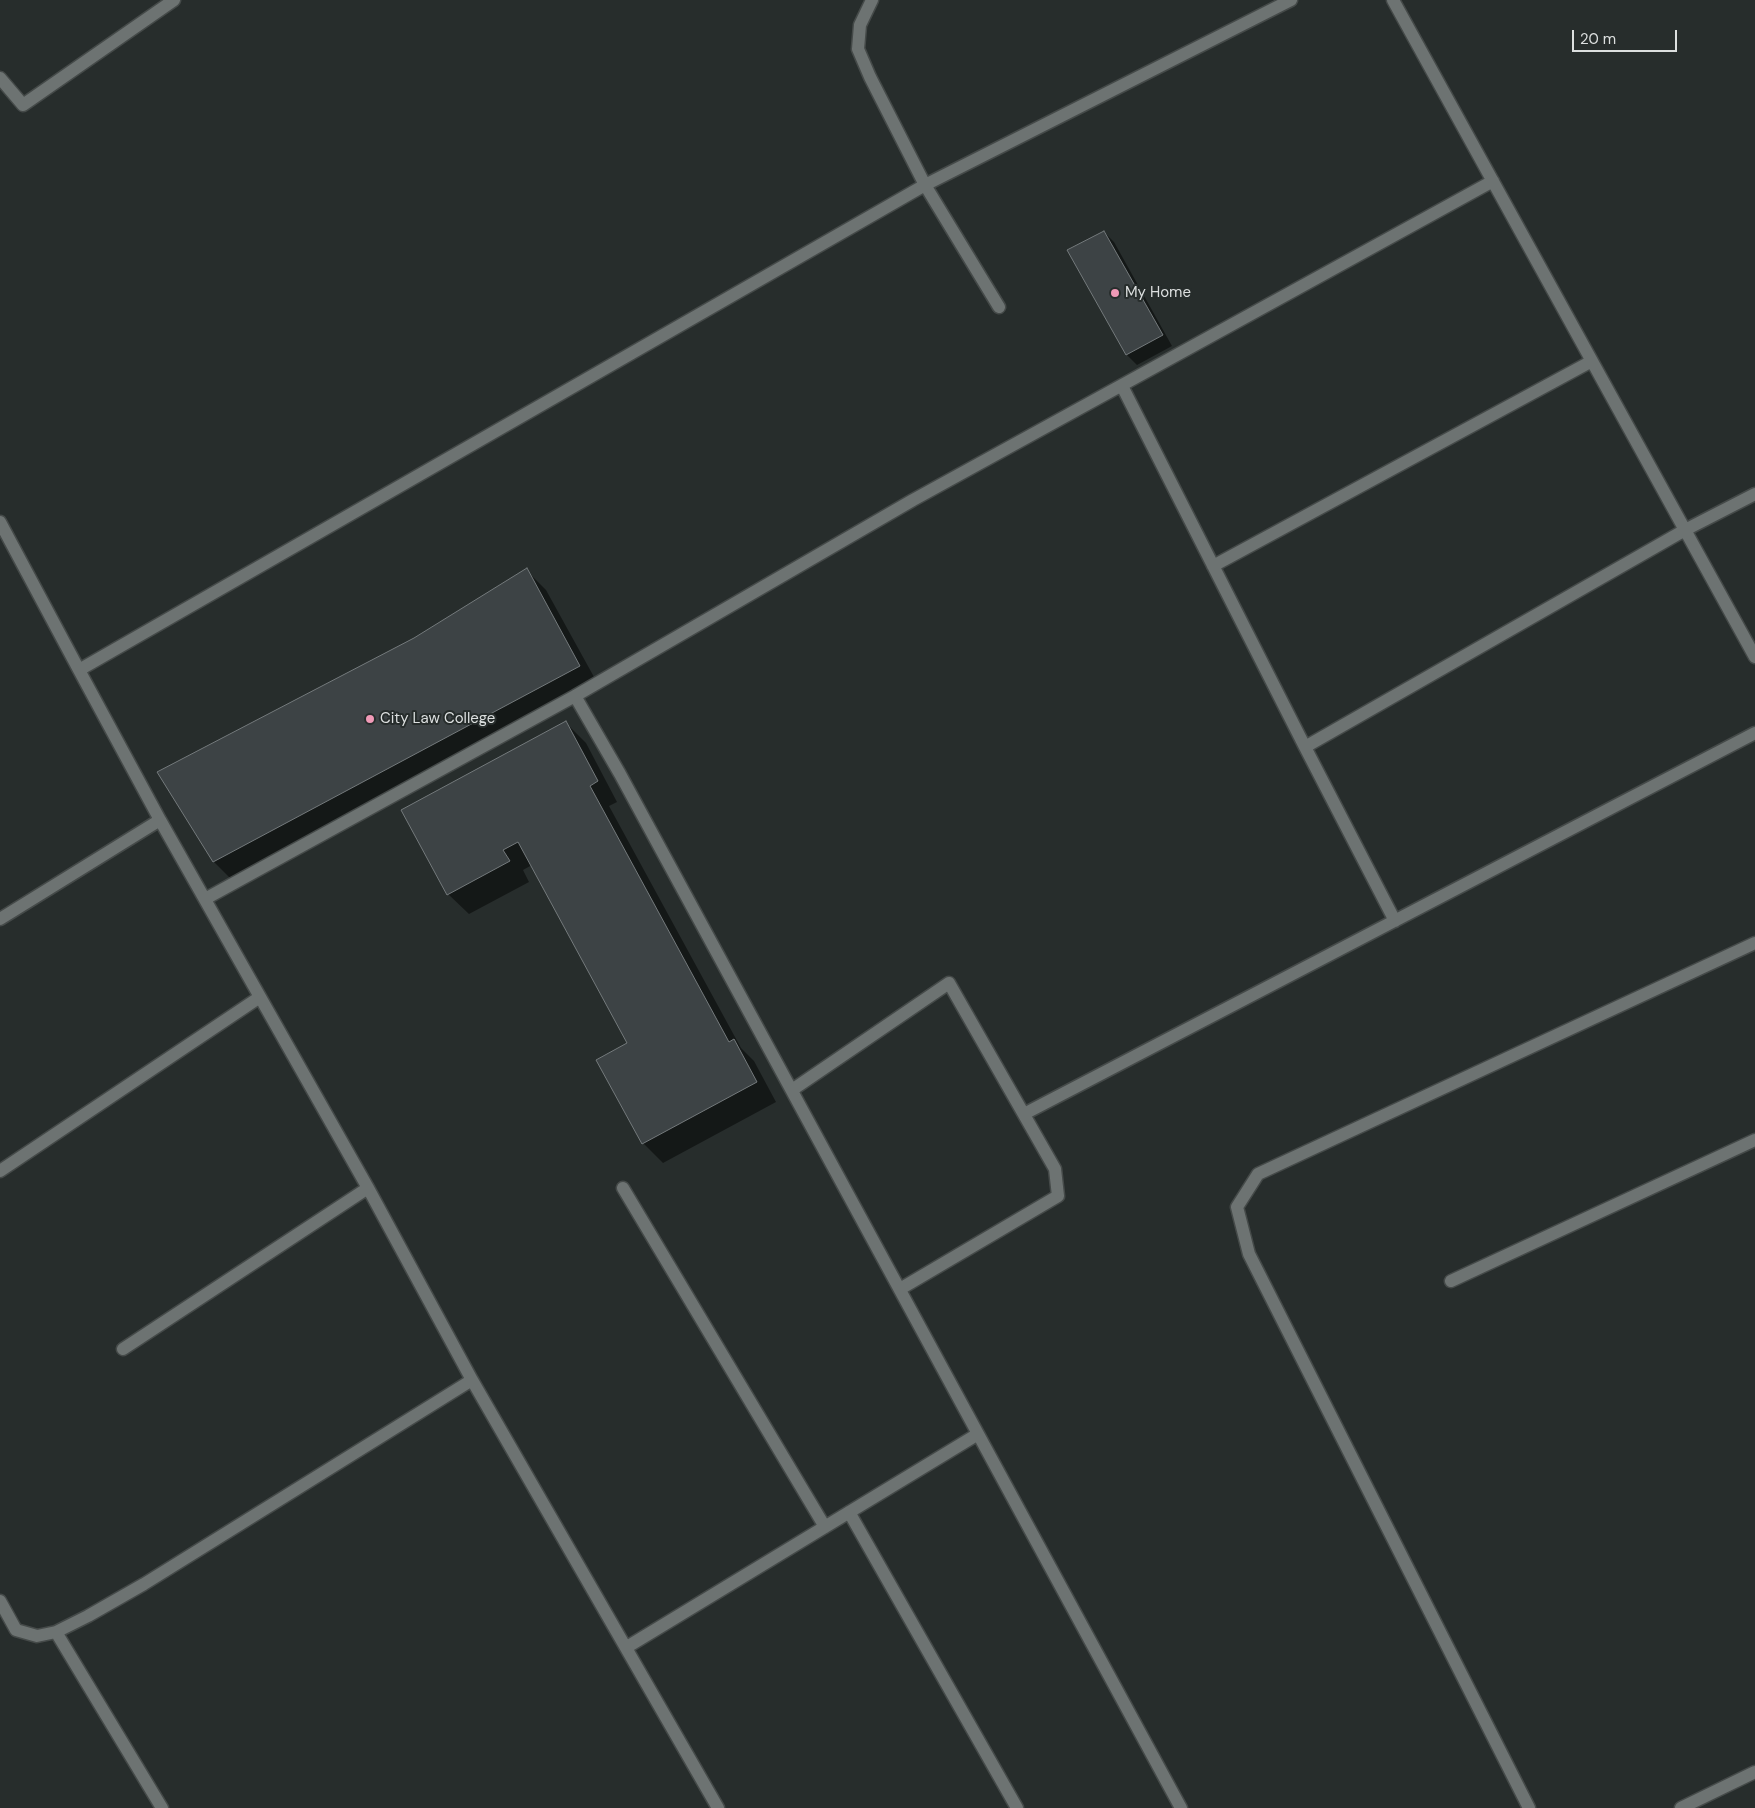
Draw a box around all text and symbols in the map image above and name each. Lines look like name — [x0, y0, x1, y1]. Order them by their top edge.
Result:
scale bar — [1575, 20, 1680, 52]
text: 20 m — [1580, 29, 1616, 49]
place label: My Home — [1125, 284, 1191, 302]
marker: My Home — [1109, 287, 1121, 299]
place label: City Law College — [380, 710, 495, 728]
marker: City Law College — [364, 713, 376, 725]

